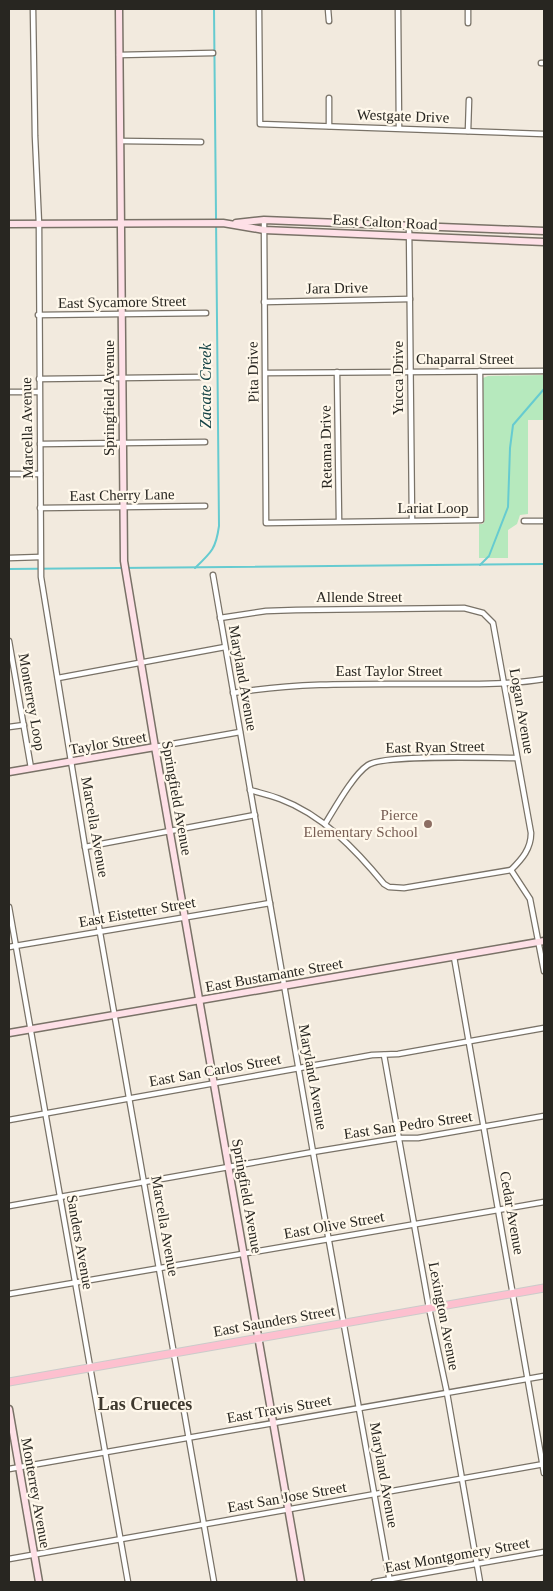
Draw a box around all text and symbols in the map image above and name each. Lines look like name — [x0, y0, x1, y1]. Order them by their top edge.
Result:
street label: Westgate Drive — [356, 106, 450, 126]
street label: East Calton Road — [332, 211, 438, 233]
street label: Jara Drive — [306, 279, 368, 297]
street label: East Sycamore Street — [58, 293, 187, 311]
street label: Springfield Avenue — [101, 340, 117, 456]
street label: Yucca Drive — [390, 340, 406, 415]
street label: Pita Drive — [244, 341, 262, 403]
water label: Zacate Creek — [197, 343, 214, 429]
street label: Chaparral Street — [416, 351, 515, 367]
street label: Marcella Avenue — [18, 377, 36, 479]
street label: Retama Drive — [317, 405, 335, 489]
street label: East Cherry Lane — [69, 486, 175, 504]
street label: Lariat Loop — [397, 500, 469, 516]
street label: Allende Street — [316, 589, 403, 605]
street label: Maryland Avenue — [226, 624, 260, 732]
street label: Monterrey Loop — [16, 652, 48, 752]
street label: East Taylor Street — [336, 663, 443, 679]
street label: Logan Avenue — [507, 667, 537, 755]
street label: Taylor Street — [68, 728, 148, 758]
street label: East Ryan Street — [385, 738, 486, 756]
street label: Springfield Avenue — [159, 740, 195, 857]
street label: Marcella Avenue — [78, 776, 112, 879]
place label: Pierce Elementary School — [303, 807, 418, 840]
marker: Pierce Elementary School — [422, 818, 434, 830]
street label: East Eistetter Street — [77, 894, 197, 930]
street label: East Bustamante Street — [204, 955, 345, 995]
street label: Maryland Avenue — [296, 1023, 330, 1131]
street label: East San Carlos Street — [148, 1050, 283, 1089]
street label: East San Pedro Street — [343, 1108, 474, 1142]
street label: Springfield Avenue — [229, 1138, 265, 1255]
street label: Cedar Avenue — [497, 1170, 527, 1256]
street label: Marcella Avenue — [148, 1175, 182, 1278]
street label: Sanders Avenue — [64, 1193, 96, 1291]
street label: East Olive Street — [283, 1208, 386, 1242]
street label: Lexington Avenue — [426, 1260, 462, 1372]
street label: East Saunders Street — [212, 1302, 337, 1340]
street label: East Travis Street — [225, 1392, 333, 1426]
district label: Las Crueces — [98, 1394, 192, 1414]
street label: Maryland Avenue — [367, 1421, 401, 1529]
street label: Monterrey Avenue — [18, 1437, 54, 1550]
street label: East San Jose Street — [226, 1479, 348, 1515]
street label: East Montgomery Street — [383, 1534, 531, 1576]

